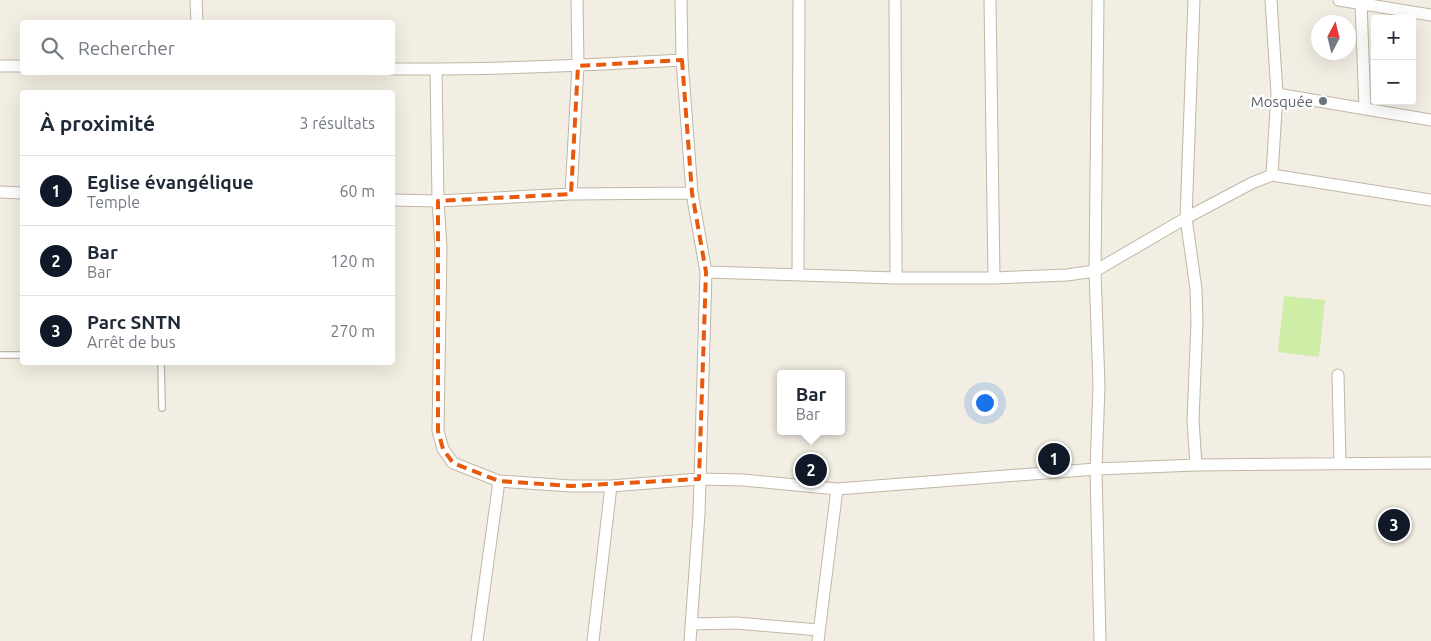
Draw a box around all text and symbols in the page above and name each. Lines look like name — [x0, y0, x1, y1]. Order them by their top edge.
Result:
north arrow — [1311, 15, 1356, 60]
map controls — [1371, 15, 1416, 105]
button: + — [1371, 15, 1416, 60]
search box — [20, 20, 395, 75]
icon: search — [38, 34, 66, 62]
text: Rechercher — [78, 37, 175, 59]
button: − — [1371, 60, 1416, 105]
place label: Mosquée — [1251, 93, 1313, 110]
marker: Mosquée — [1317, 95, 1329, 107]
text: À proximité — [40, 111, 155, 135]
text: 3 résultats — [299, 114, 375, 132]
text: Eglise évangélique — [87, 171, 254, 193]
text: 1 — [51, 182, 61, 200]
text: 60 m — [339, 182, 375, 200]
text: Temple — [87, 193, 140, 211]
text: Bar — [87, 241, 118, 263]
text: 2 — [51, 252, 61, 270]
text: 120 m — [330, 252, 375, 270]
text: Bar — [87, 263, 111, 281]
text: Parc SNTN — [87, 311, 181, 333]
text: 3 — [51, 322, 61, 340]
text: 270 m — [330, 322, 375, 340]
text: Arrêt de bus — [87, 333, 176, 351]
popup — [777, 370, 845, 435]
text: Bar — [796, 383, 826, 405]
your location — [972, 390, 998, 416]
text: Bar — [796, 405, 820, 423]
pin: 1 — [1038, 440, 1070, 478]
pin: 2 — [795, 451, 827, 489]
pin: 3 — [1378, 506, 1410, 544]

